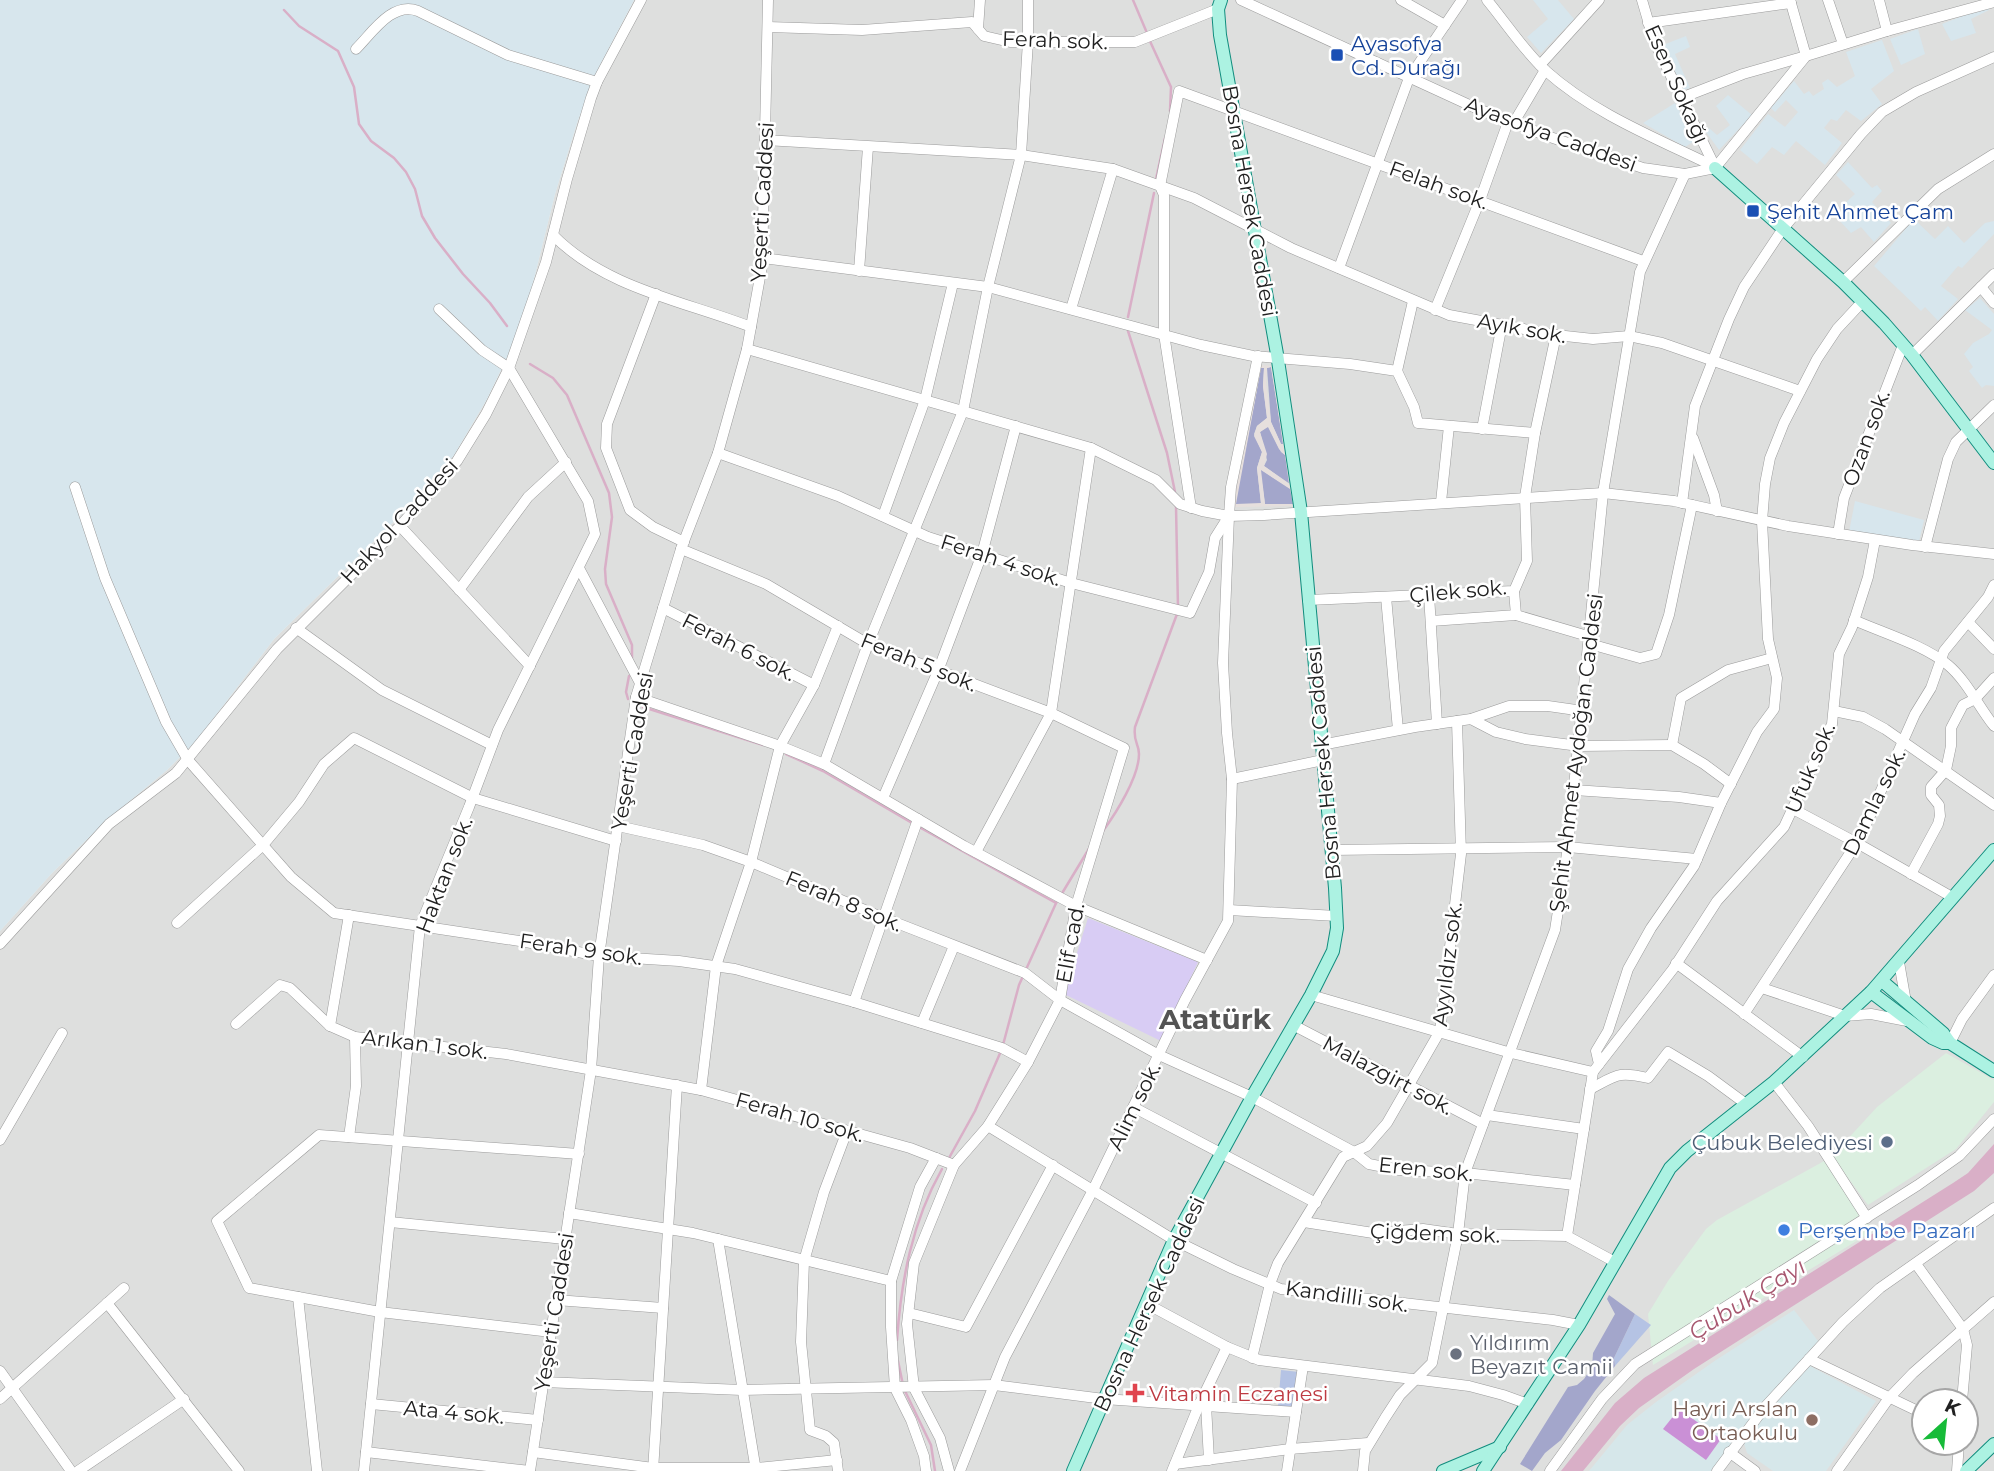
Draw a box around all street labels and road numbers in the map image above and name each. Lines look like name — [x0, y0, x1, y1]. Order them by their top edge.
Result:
street label: Esen Sokağı — [1640, 21, 1714, 147]
street label: Ferah sok. — [1002, 26, 1108, 54]
street label: Bosna Hersek Caddesi — [1217, 83, 1283, 319]
street label: Ayasofya Caddesi — [1462, 91, 1640, 177]
street label: Yeşerti Caddesi — [745, 121, 779, 283]
street label: Felah sok. — [1386, 155, 1492, 215]
street label: Ayık sok. — [1475, 308, 1569, 348]
street label: Ozan sok. — [1837, 386, 1895, 490]
street label: Hakyol Caddesi — [335, 454, 463, 588]
street label: Ferah 4 sok. — [938, 529, 1064, 591]
street label: Çilek sok. — [1408, 574, 1508, 608]
street label: Şehit Ahmet Aydoğan Caddesi — [1544, 592, 1608, 914]
street label: Ferah 6 sok. — [678, 608, 800, 686]
street label: Ferah 5 sok. — [857, 627, 981, 697]
street label: Bosna Hersek Caddesi — [1300, 645, 1346, 881]
street label: Yeşerti Caddesi — [606, 670, 658, 832]
street label: Ufuk sok. — [1780, 719, 1840, 817]
street label: Damla sok. — [1837, 744, 1911, 860]
street label: Haktan sok. — [410, 813, 478, 937]
street label: Ferah 8 sok. — [782, 865, 906, 937]
street label: Ayyıldız sok. — [1427, 900, 1467, 1028]
street label: Elif cad. — [1051, 901, 1089, 985]
street label: Ferah 9 sok. — [518, 928, 644, 970]
street label: Arıkan 1 sok. — [360, 1024, 490, 1064]
street label: Malazgirt sok. — [1318, 1030, 1458, 1120]
street label: Alim sok. — [1102, 1058, 1166, 1154]
street label: Ferah 10 sok. — [733, 1087, 867, 1147]
street label: Eren sok. — [1377, 1152, 1475, 1186]
street label: Bosna Hersek Caddesi — [1088, 1192, 1210, 1416]
street label: Çiğdem sok. — [1369, 1218, 1501, 1248]
street label: Yeşerti Caddesi — [529, 1231, 579, 1393]
street label: Kandilli sok. — [1284, 1275, 1410, 1317]
street label: Ata 4 sok. — [403, 1395, 505, 1429]

